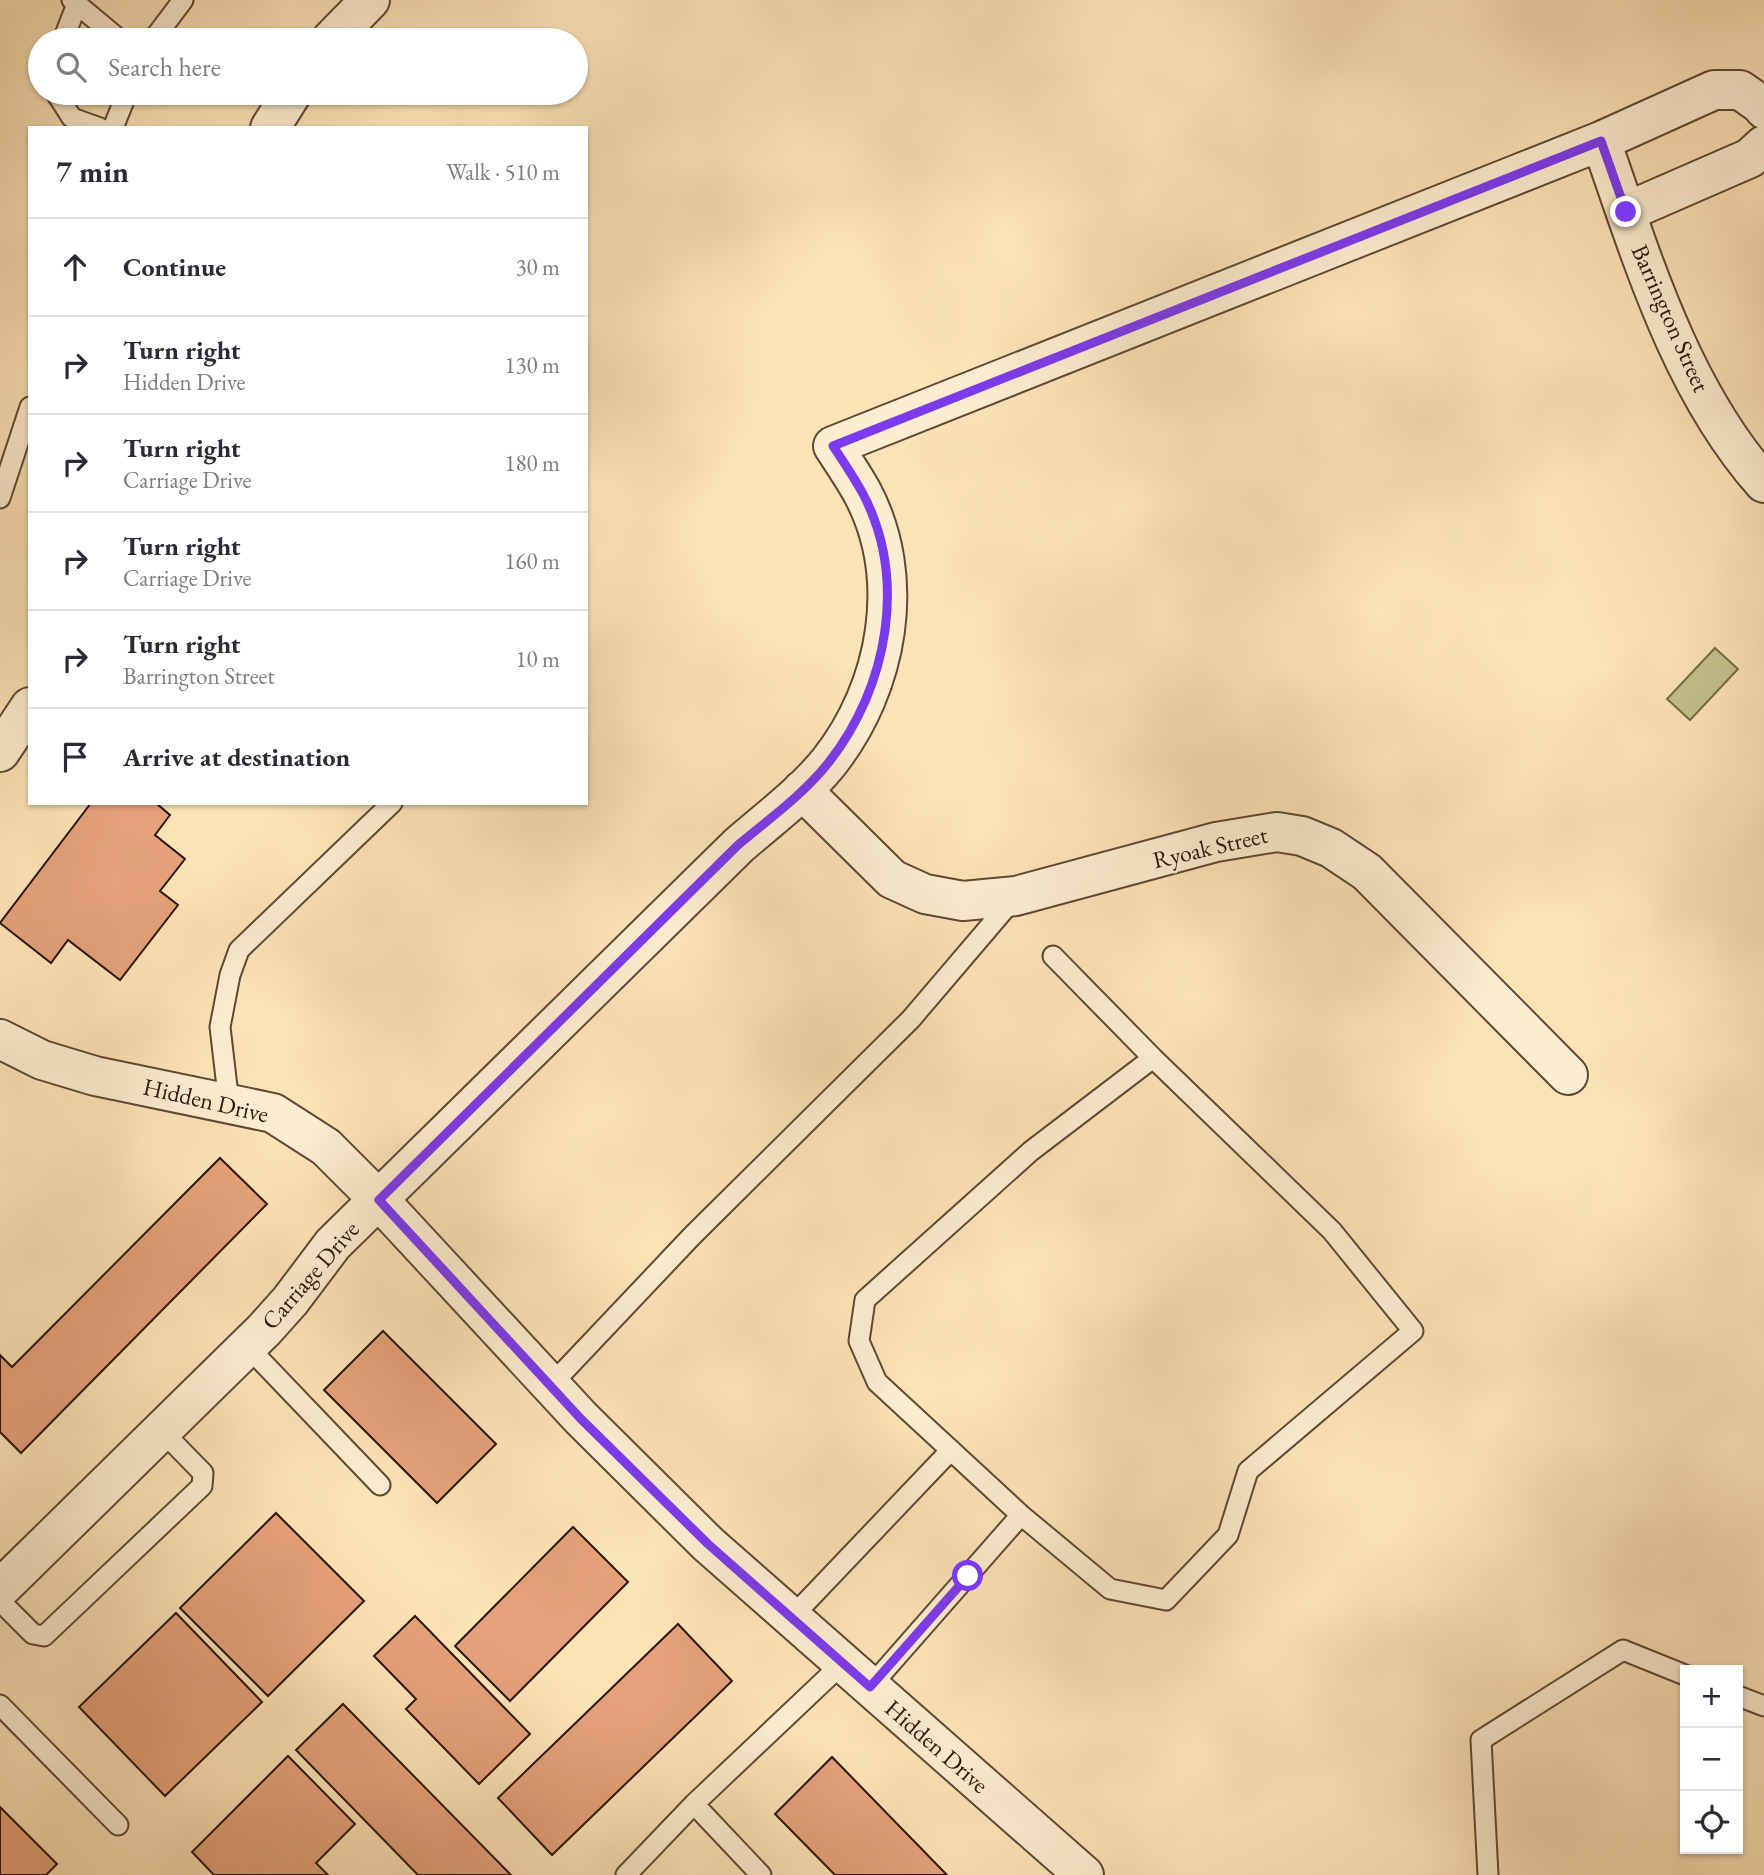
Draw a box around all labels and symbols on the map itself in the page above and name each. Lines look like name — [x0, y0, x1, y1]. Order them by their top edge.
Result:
route end — [1610, 196, 1641, 227]
street label: Barrington Street — [1625, 239, 1718, 397]
street label: Ryoak Street — [1150, 819, 1271, 875]
street label: Hidden Drive — [140, 1071, 272, 1129]
street label: Carriage Drive — [254, 1214, 366, 1336]
route start — [952, 1560, 983, 1591]
street label: Hidden Drive — [879, 1692, 995, 1800]

